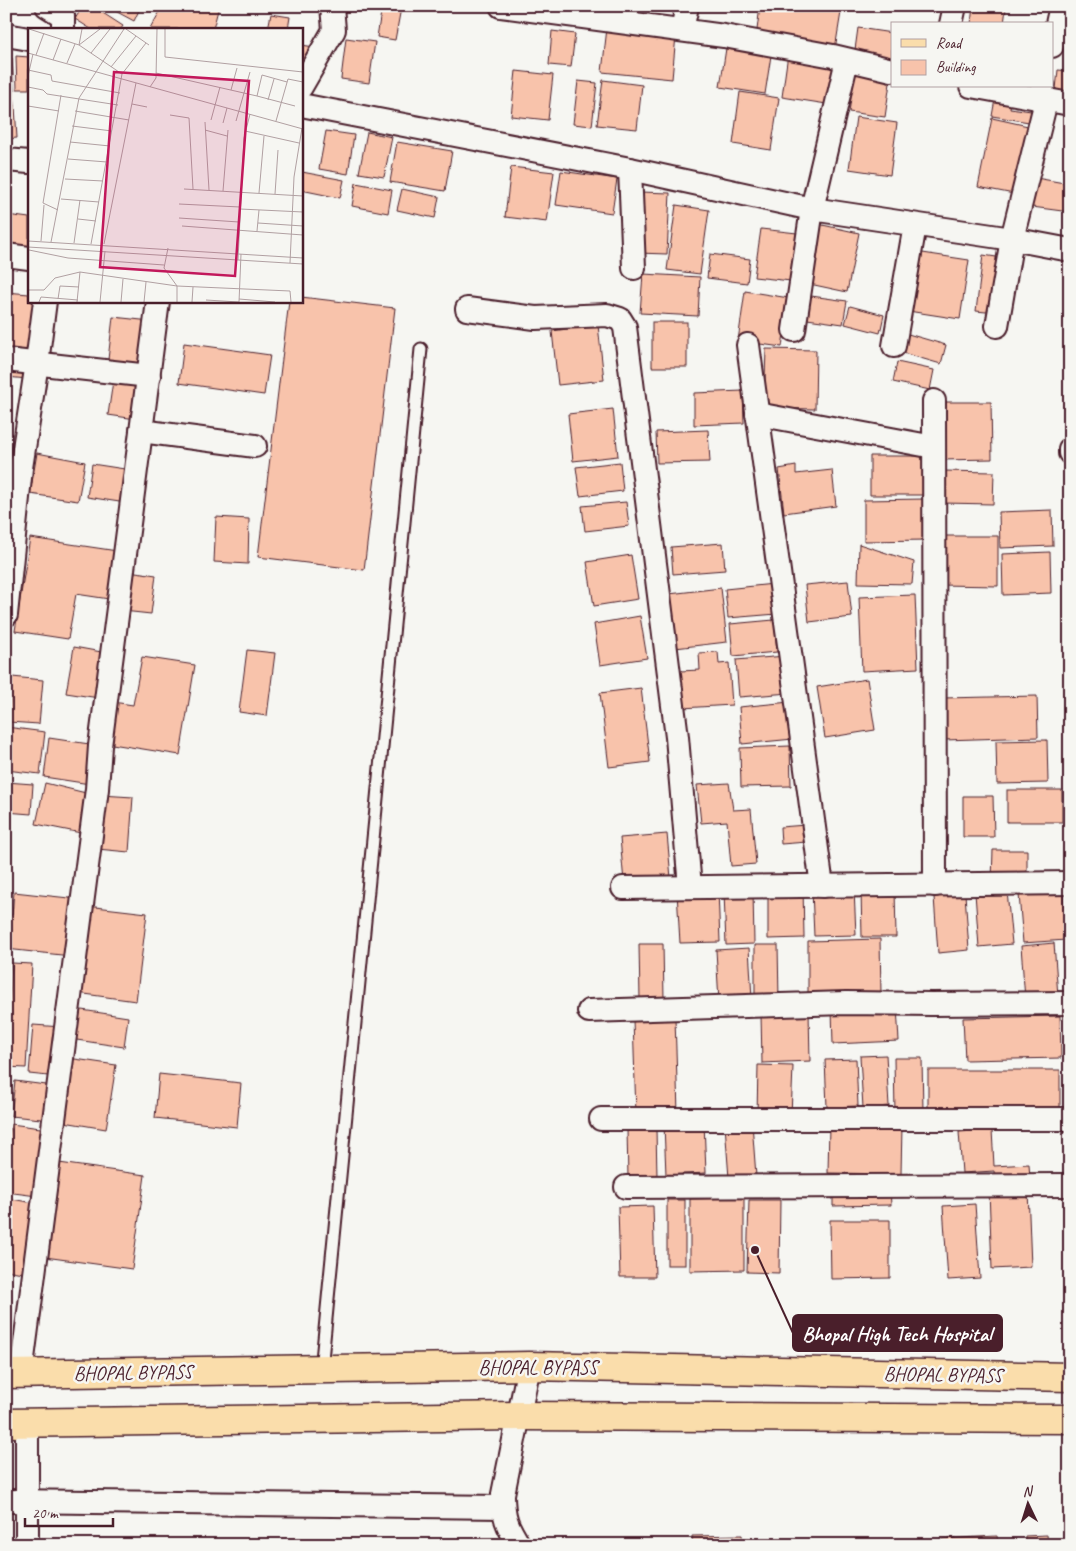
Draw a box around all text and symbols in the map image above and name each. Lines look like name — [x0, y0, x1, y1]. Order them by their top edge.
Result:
legend — [891, 22, 1054, 88]
inset map — [28, 28, 302, 302]
text: Road — [936, 34, 963, 53]
text: Building — [936, 58, 976, 77]
callout: Bhopal High Tech Hospital — [793, 1315, 1002, 1351]
text: Bhopal High Tech Hospital — [802, 1321, 996, 1347]
street label: BHOPAL BYPASS — [479, 1355, 601, 1380]
street label: BHOPAL BYPASS — [73, 1359, 196, 1386]
street label: BHOPAL BYPASS — [883, 1361, 1006, 1388]
north arrow — [1004, 1478, 1054, 1528]
text: N — [1022, 1483, 1034, 1500]
scale bar — [25, 1496, 112, 1528]
text: 20 m — [32, 1504, 59, 1523]

